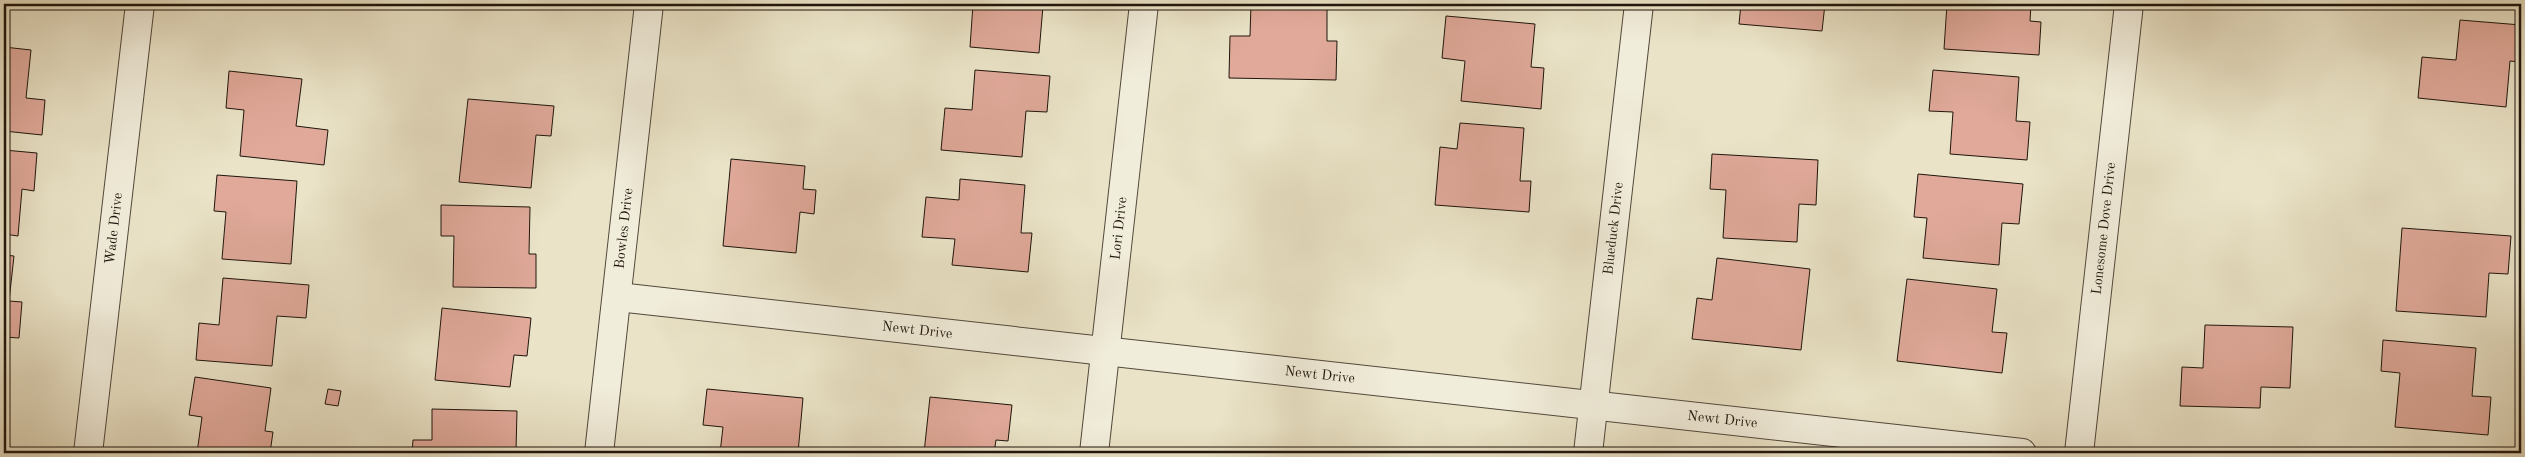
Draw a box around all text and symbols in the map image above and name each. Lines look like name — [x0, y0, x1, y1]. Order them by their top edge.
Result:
street label: Lonesome Dove Drive — [2090, 162, 2118, 295]
street label: Blueduck Drive — [1601, 181, 1626, 276]
street label: Bowles Drive — [613, 187, 635, 269]
street label: Wade Drive — [103, 192, 125, 265]
street label: Lori Drive — [1109, 196, 1129, 261]
street label: Newt Drive — [881, 319, 953, 341]
street label: Newt Drive — [1284, 364, 1356, 386]
street label: Newt Drive — [1686, 409, 1758, 431]

